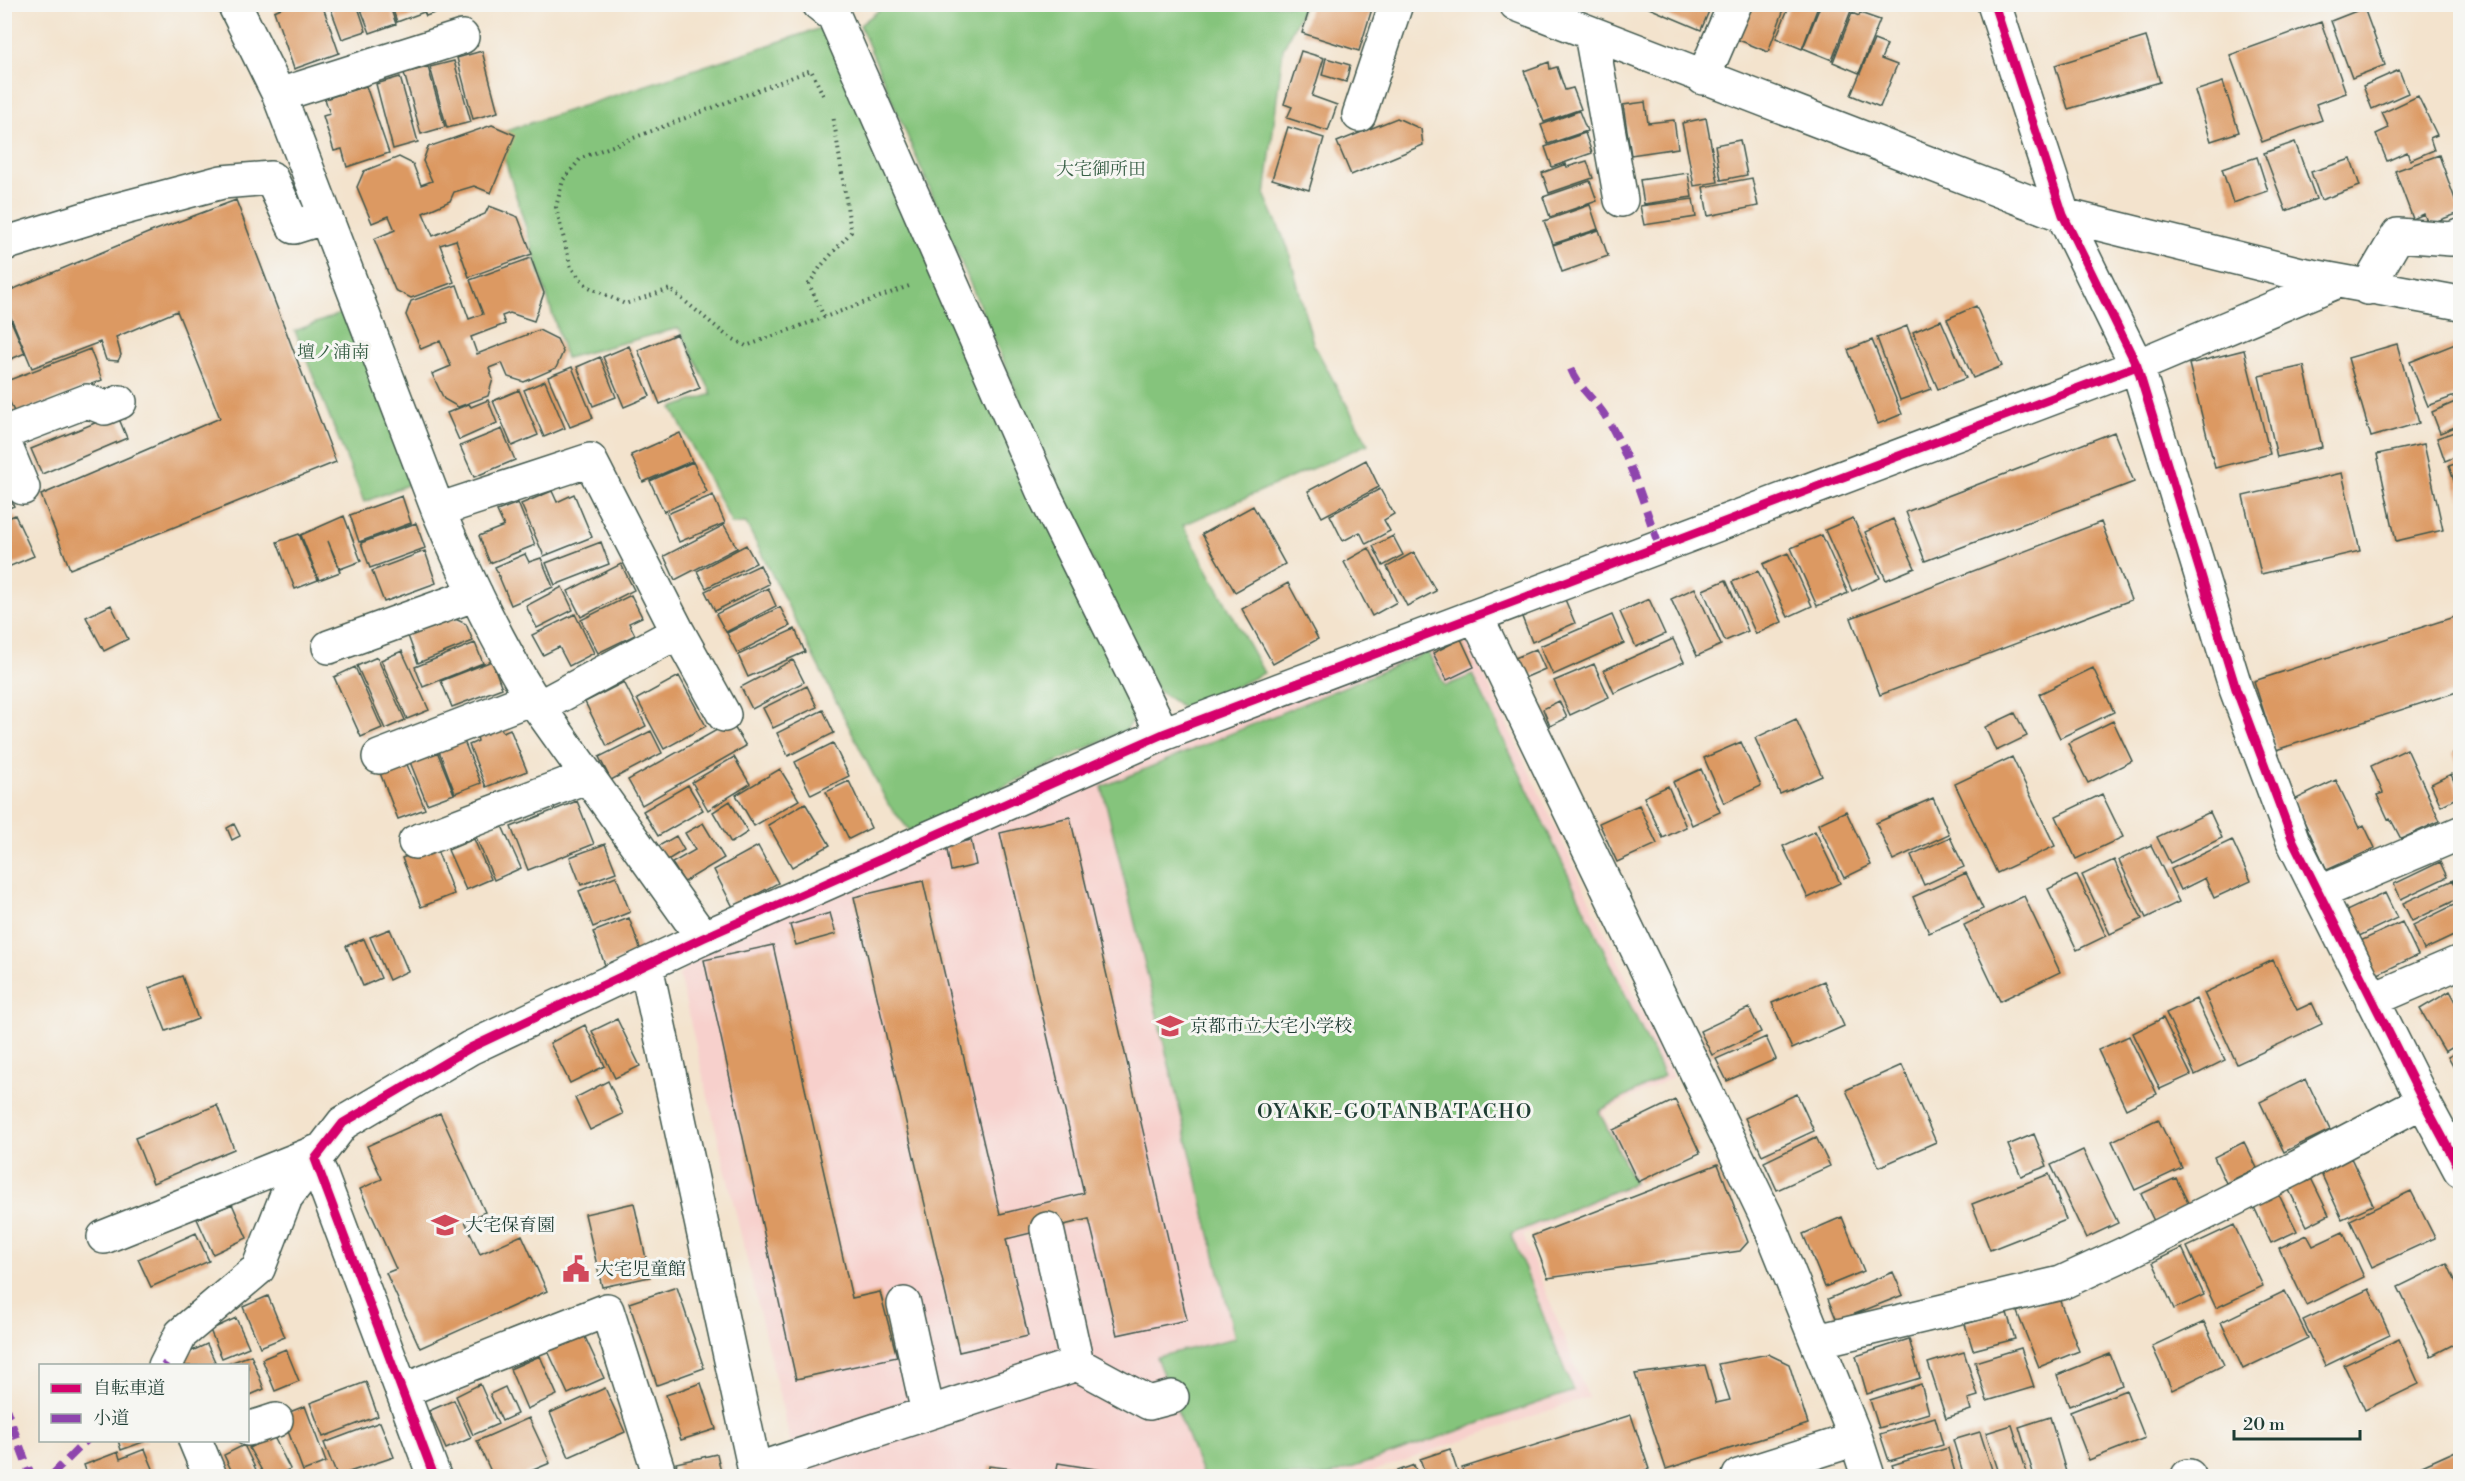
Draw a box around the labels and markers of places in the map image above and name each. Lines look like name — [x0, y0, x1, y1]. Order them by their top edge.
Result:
school or university icon: 京都市立大宅小学校 — [1155, 1011, 1185, 1041]
place label: 京都市立大宅小学校 — [1190, 1015, 1352, 1038]
school or university icon: 大宅保育園 — [430, 1210, 460, 1240]
place label: 大宅保育園 — [465, 1214, 555, 1237]
public building icon: 大宅児童館 — [561, 1254, 591, 1284]
place label: 大宅児童館 — [596, 1258, 686, 1281]

